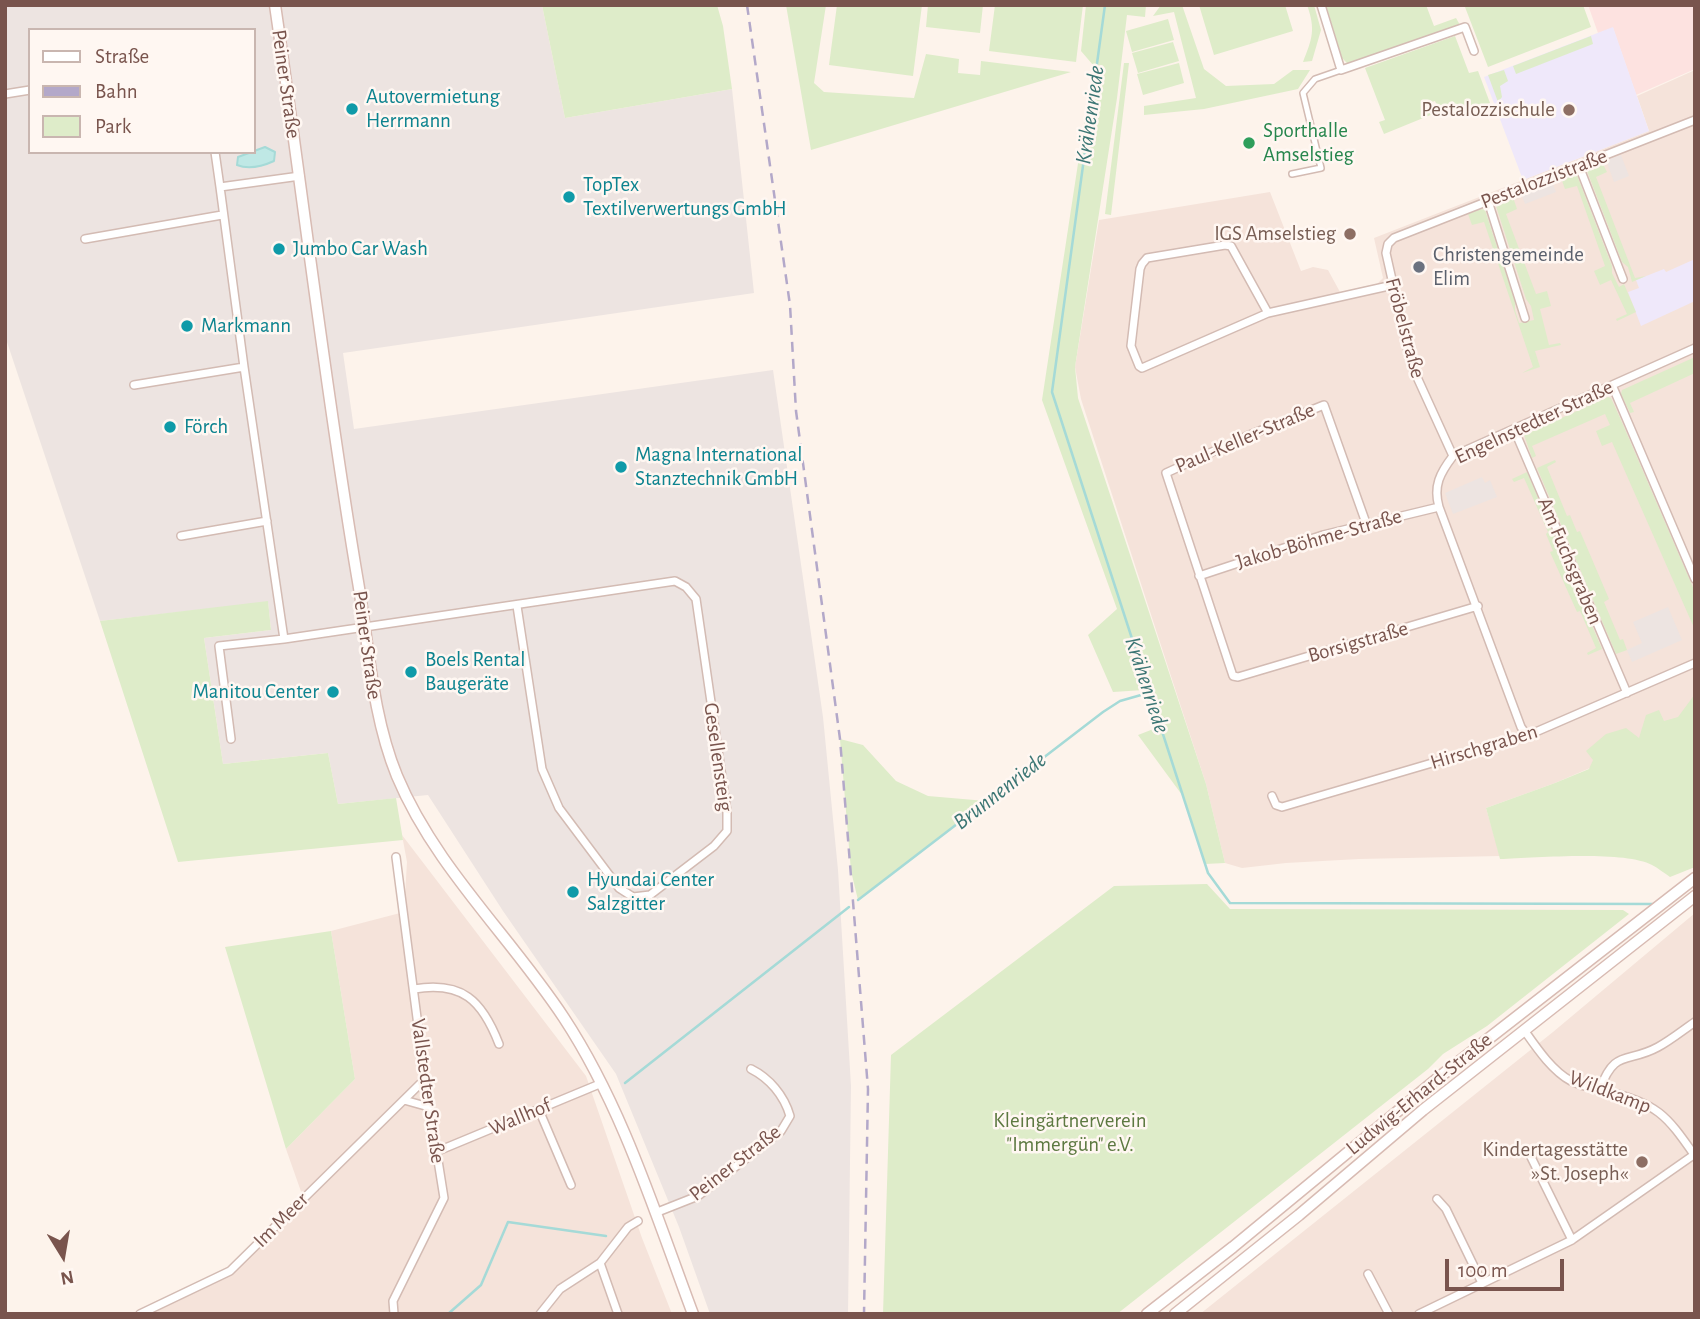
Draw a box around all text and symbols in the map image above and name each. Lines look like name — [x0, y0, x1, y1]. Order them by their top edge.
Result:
legend — [28, 28, 256, 154]
street label: Peiner Straße — [266, 28, 306, 140]
text: Straße — [95, 46, 149, 67]
water label: Krähenriede — [1069, 64, 1111, 166]
text: Bahn — [95, 81, 138, 102]
place label: Autovermietung Herrmann — [366, 84, 500, 134]
place label: Pestalozzischule — [1421, 97, 1555, 123]
marker: Autovermietung Herrmann — [344, 101, 360, 117]
marker: Pestalozzischule — [1561, 102, 1577, 118]
text: Park — [95, 116, 131, 137]
place label: Sporthalle Amselstieg — [1263, 118, 1354, 168]
marker: Sporthalle Amselstieg — [1241, 135, 1257, 151]
street label: Pestalozzistraße — [1477, 143, 1611, 215]
place label: TopTex Textilverwertungs GmbH — [583, 172, 787, 222]
marker: TopTex Textilverwertungs GmbH — [561, 189, 577, 205]
place label: IGS Amselstieg — [1214, 221, 1336, 247]
marker: IGS Amselstieg — [1342, 226, 1358, 242]
place label: Jumbo Car Wash — [293, 236, 428, 262]
marker: Jumbo Car Wash — [271, 241, 287, 257]
place label: Christengemeinde Elim — [1433, 242, 1584, 292]
marker: Christengemeinde Elim — [1411, 259, 1427, 275]
street label: Fröbelstraße — [1379, 275, 1431, 381]
place label: Markmann — [201, 313, 291, 339]
marker: Markmann — [179, 318, 195, 334]
street label: Engelnstedter Straße — [1451, 374, 1617, 470]
street label: Paul-Keller-Straße — [1171, 397, 1319, 479]
place label: Förch — [184, 414, 228, 440]
marker: Förch — [162, 419, 178, 435]
place label: Magna International Stanztechnik GmbH — [635, 442, 803, 492]
marker: Magna International Stanztechnik GmbH — [613, 459, 629, 475]
street label: Am Fuchsgraben — [1532, 494, 1608, 628]
street label: Jakob-Böhme-Straße — [1233, 503, 1405, 575]
street label: Peiner Straße — [347, 589, 387, 701]
street label: Borsigstraße — [1305, 616, 1411, 668]
water label: Krähenriede — [1118, 633, 1176, 737]
place label: Boels Rental Baugeräte — [425, 647, 525, 697]
marker: Boels Rental Baugeräte — [403, 664, 419, 680]
place label: Manitou Center — [192, 679, 319, 705]
marker: Manitou Center — [325, 684, 341, 700]
street label: Gesellensteig — [698, 701, 738, 813]
street label: Hirschgraben — [1427, 719, 1541, 775]
water label: Brunnenriede — [948, 746, 1052, 836]
place label: Hyundai Center Salzgitter — [587, 867, 714, 917]
marker: Hyundai Center Salzgitter — [565, 884, 581, 900]
street label: Vallstedter Straße — [405, 1017, 451, 1165]
street label: Ludwig-Erhard-Straße — [1341, 1027, 1497, 1161]
street label: Wildkamp — [1565, 1065, 1655, 1119]
street label: Wallhof — [485, 1093, 555, 1141]
park label: Kleingärtnerverein "Immergün" e.V. — [993, 1108, 1147, 1158]
street label: Peiner Straße — [684, 1119, 786, 1207]
place label: Kindertagesstätte »St. Joseph« — [1482, 1137, 1628, 1187]
marker: Kindertagesstätte »St. Joseph« — [1634, 1154, 1650, 1170]
street label: Im Meer — [248, 1187, 314, 1253]
north arrow — [28, 1221, 98, 1291]
scale bar — [1448, 1246, 1567, 1290]
text: 100 m — [1458, 1260, 1508, 1281]
text: N — [59, 1267, 75, 1288]

